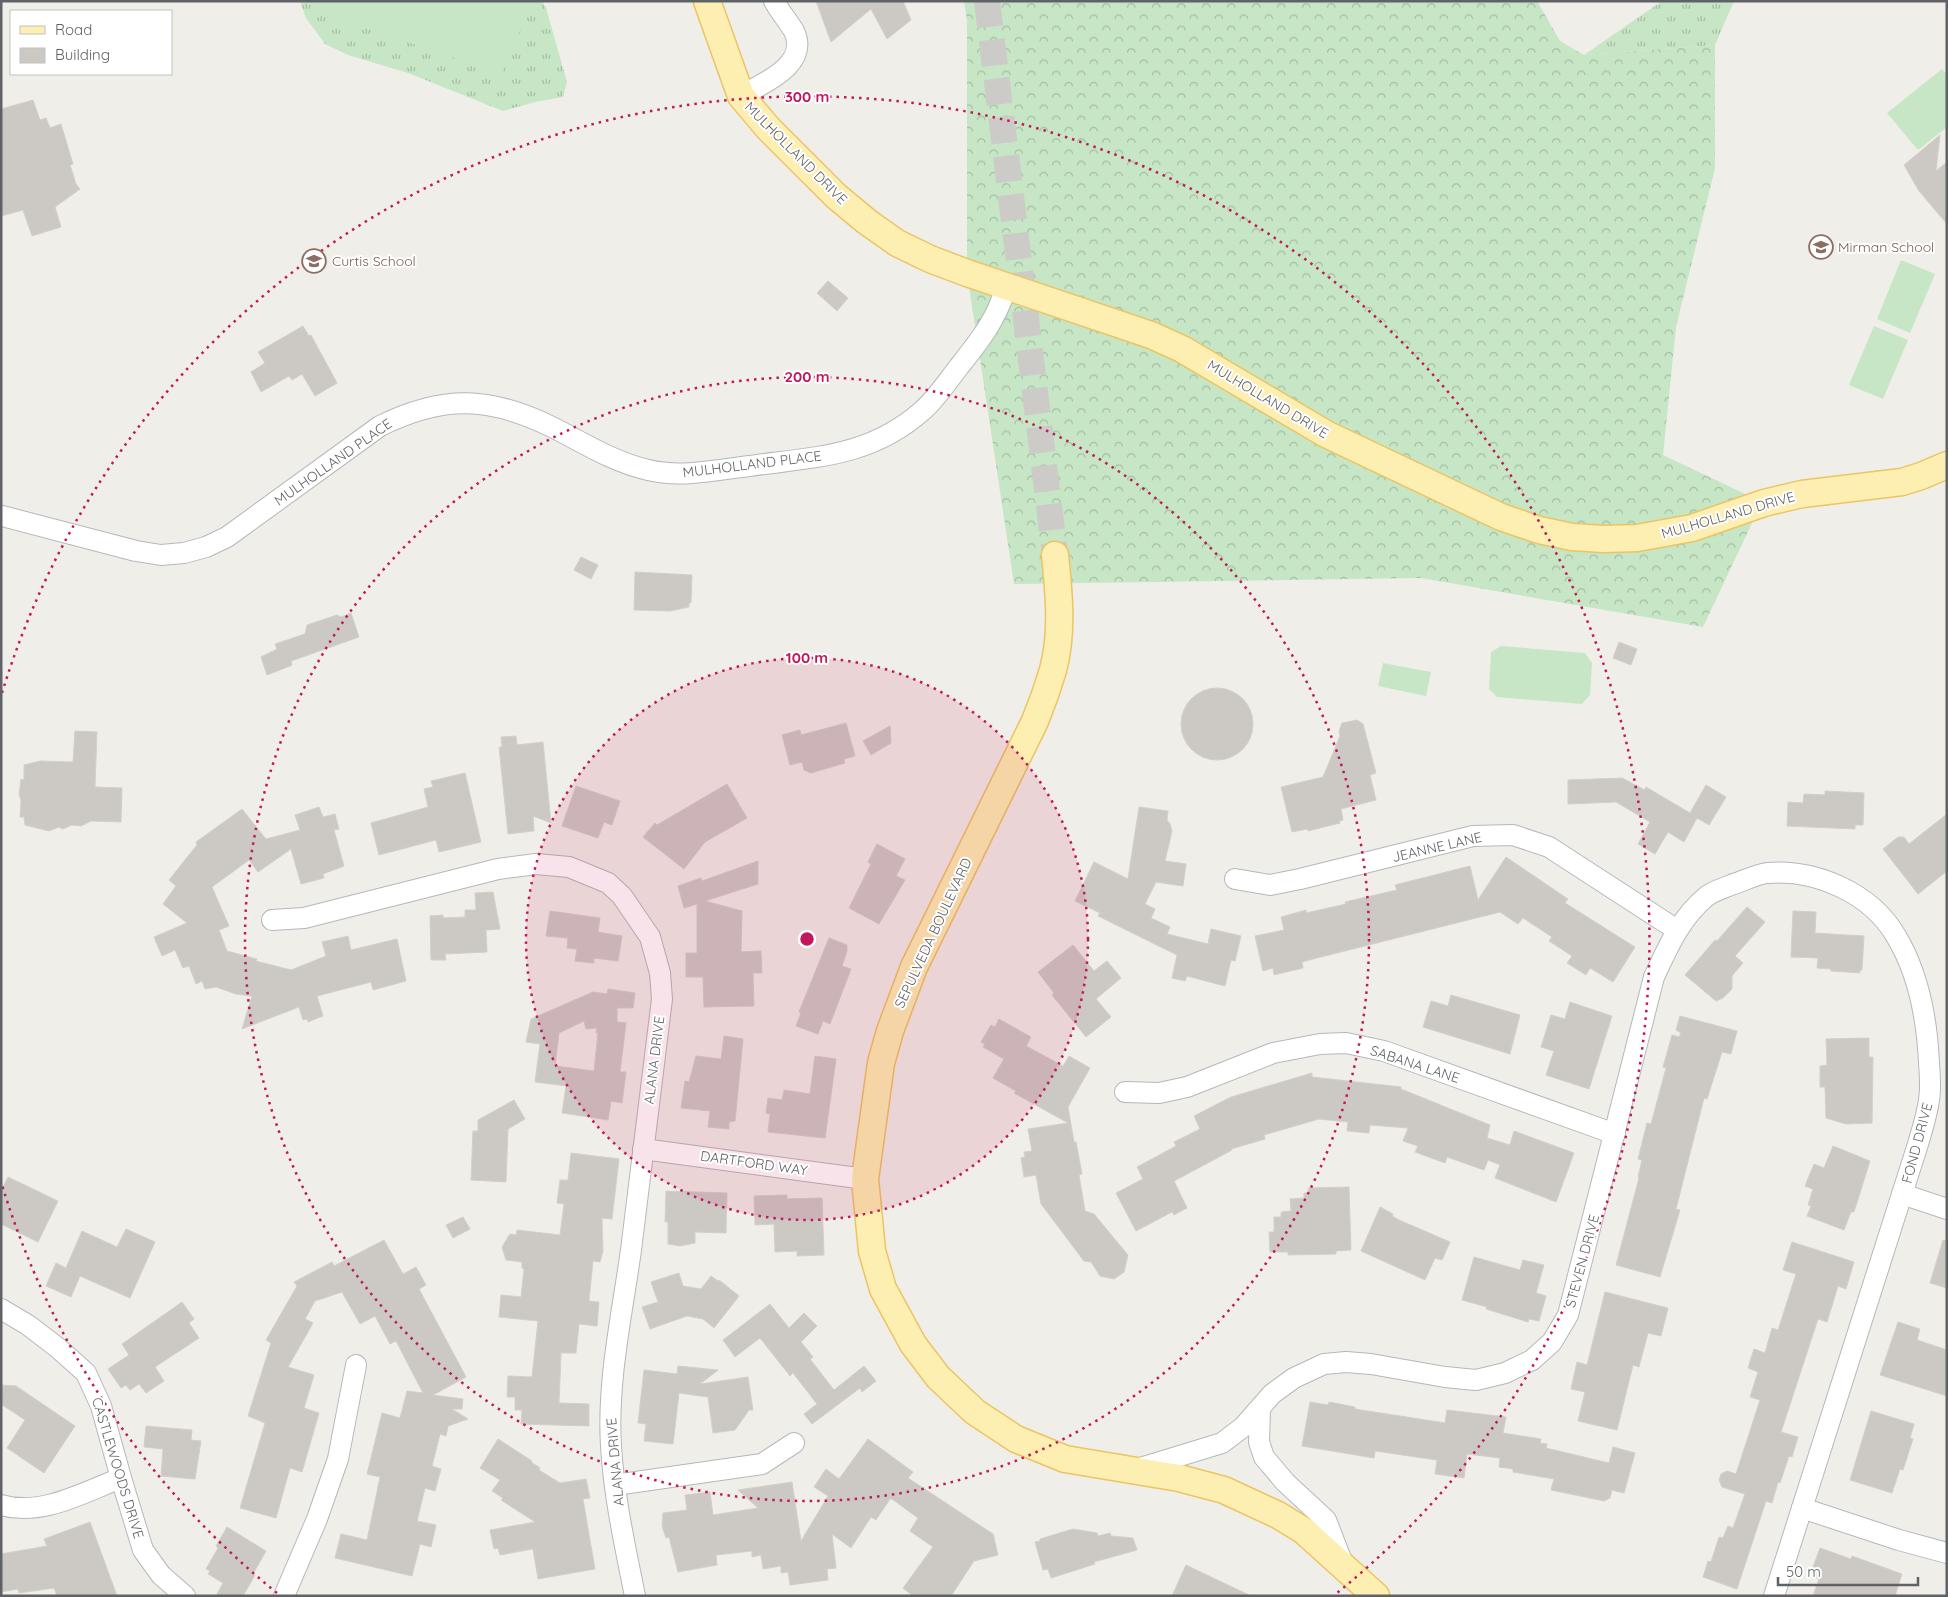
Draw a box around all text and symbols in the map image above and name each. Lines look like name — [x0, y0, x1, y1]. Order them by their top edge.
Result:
legend — [10, 10, 172, 75]
text: Road — [55, 20, 92, 39]
text: Building — [55, 45, 110, 64]
text: 300 m — [785, 87, 829, 106]
street label: MULHOLLAND DRIVE — [741, 98, 851, 208]
school or university icon: Mirman School — [1808, 234, 1834, 260]
place label: Mirman School — [1838, 238, 1934, 256]
school or university icon: Curtis School — [301, 248, 327, 274]
place label: Curtis School — [332, 252, 416, 270]
street label: MULHOLLAND DRIVE — [1204, 356, 1332, 442]
text: 200 m — [785, 367, 830, 386]
street label: MULHOLLAND PLACE — [271, 415, 395, 509]
street label: MULHOLLAND PLACE — [682, 447, 822, 481]
street label: MULHOLLAND DRIVE — [1659, 487, 1797, 543]
text: 100 m — [786, 648, 828, 667]
street label: JEANNE LANE — [1390, 828, 1484, 866]
street label: SEPULVEDA BOULEVARD — [890, 855, 976, 1011]
centre of rings — [798, 930, 816, 948]
street label: ALANA DRIVE — [640, 1015, 668, 1105]
street label: SABANA LANE — [1368, 1041, 1462, 1087]
street label: FOND DRIVE — [1898, 1101, 1936, 1185]
street label: DARTFORD WAY — [699, 1147, 809, 1179]
street label: STEVEN DRIVE — [1561, 1212, 1603, 1310]
street label: CASTLEWOODS DRIVE — [88, 1395, 148, 1541]
street label: ALANA DRIVE — [602, 1417, 628, 1507]
scale bar — [1778, 1554, 1918, 1586]
text: 50 m — [1786, 1562, 1821, 1581]

